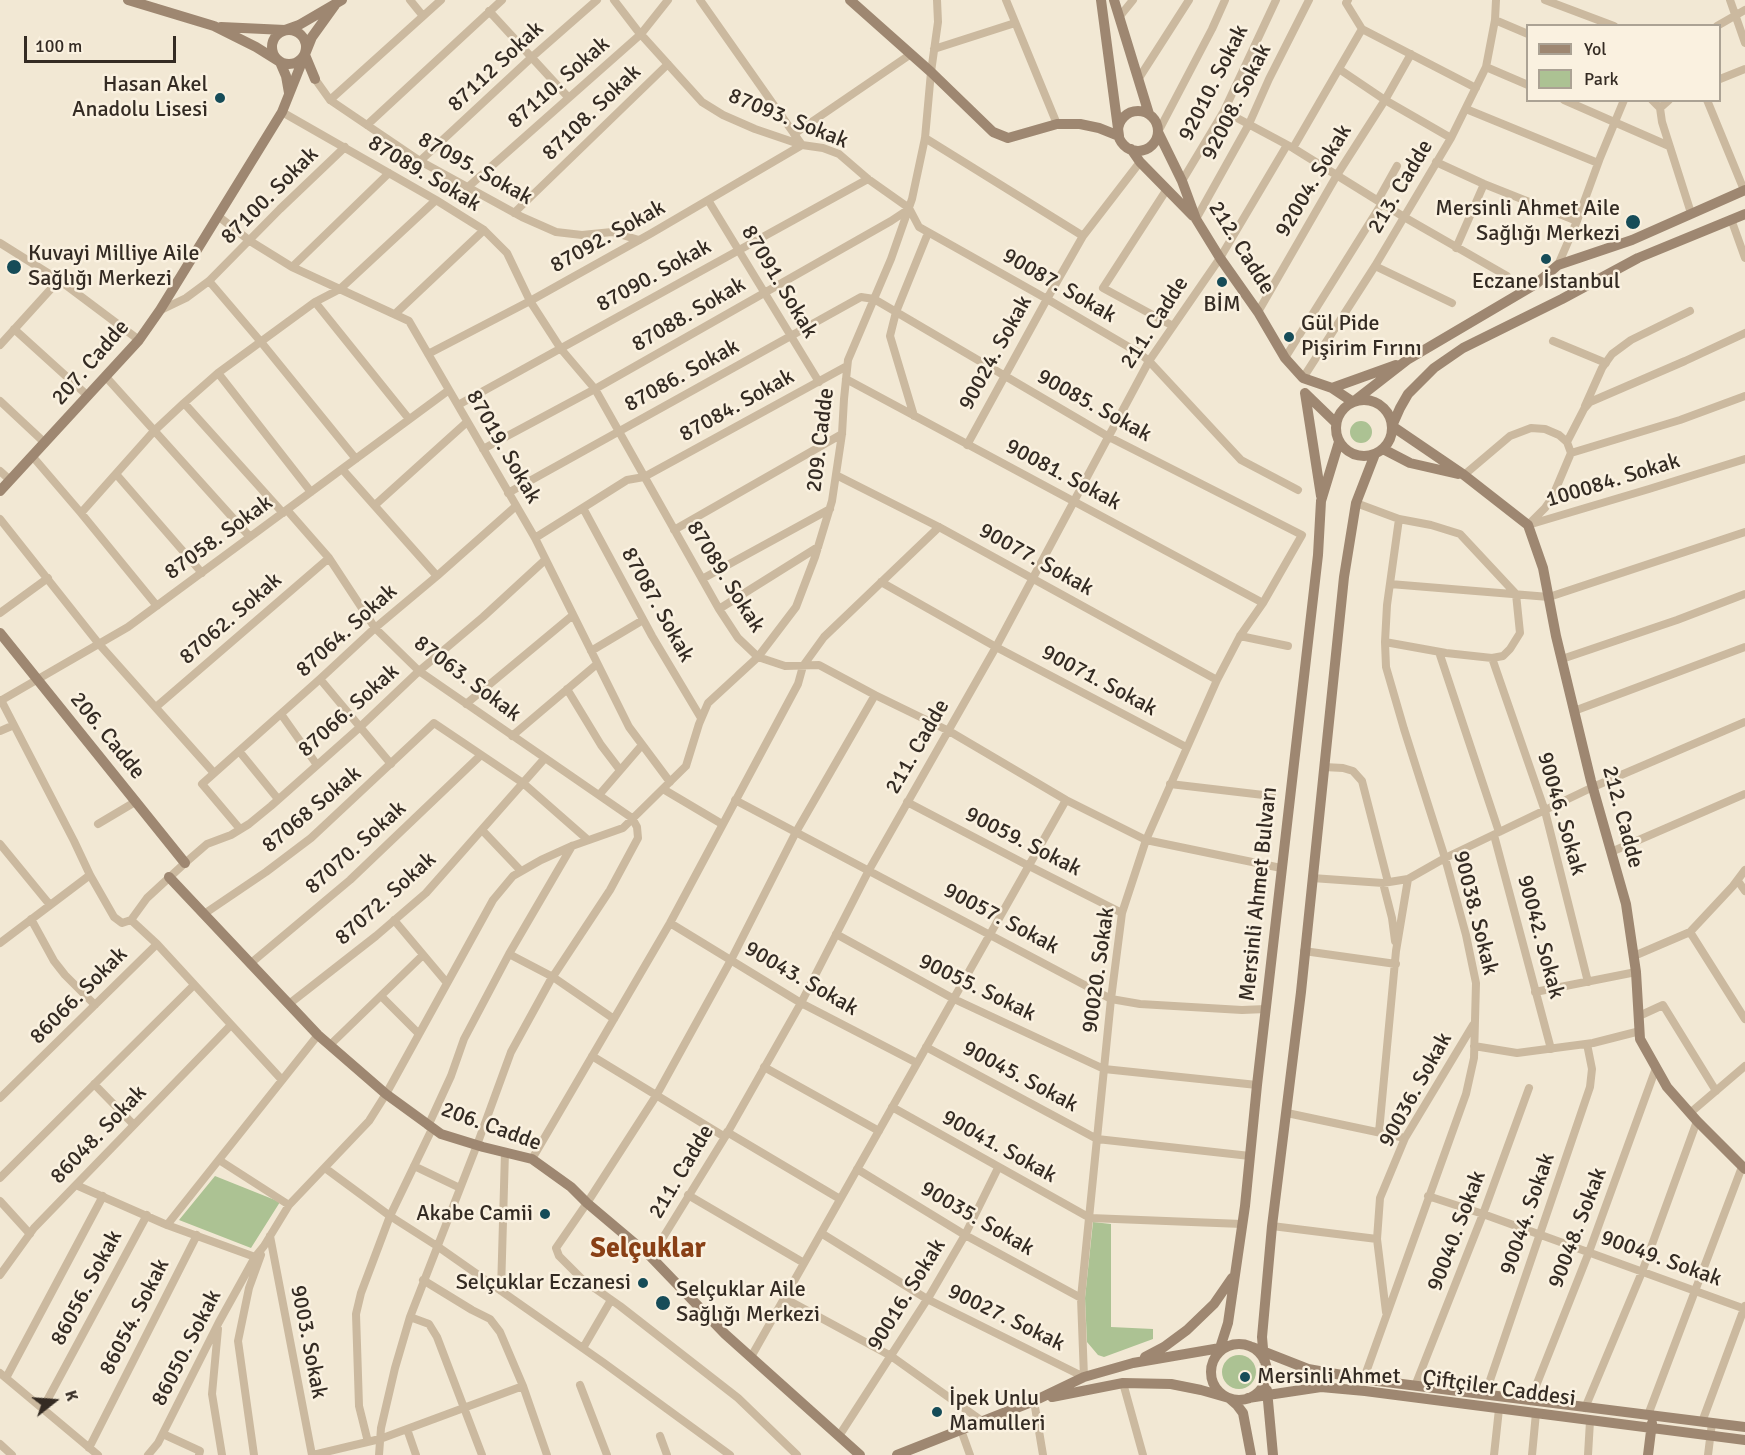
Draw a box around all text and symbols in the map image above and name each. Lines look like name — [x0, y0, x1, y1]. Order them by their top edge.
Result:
street label: 87112 Sokak — [443, 16, 549, 118]
street label: 92010. Sokak — [1173, 20, 1255, 146]
scale bar — [27, 24, 178, 62]
legend — [1526, 24, 1721, 102]
street label: 87110. Sokak — [502, 31, 616, 135]
text: 100 m — [35, 35, 82, 57]
text: Yol — [1584, 38, 1607, 60]
street label: 92008. Sokak — [1196, 39, 1278, 165]
street label: 87108. Sokak — [537, 59, 647, 167]
text: Park — [1584, 68, 1619, 90]
place label: Hasan Akel Anadolu Lisesi — [72, 72, 208, 124]
street label: 87093. Sokak — [724, 83, 852, 155]
marker: Hasan Akel Anadolu Lisesi — [213, 91, 227, 105]
street label: 92004. Sokak — [1270, 120, 1358, 242]
street label: 87095. Sokak — [413, 127, 537, 211]
street label: 87089. Sokak — [363, 130, 485, 218]
street label: 213. Cadde — [1363, 135, 1439, 239]
street label: 87100. Sokak — [216, 142, 324, 250]
street label: 87092. Sokak — [546, 195, 670, 279]
place label: Mersinli Ahmet Aile Sağlığı Merkezi — [1435, 196, 1620, 248]
street label: 212. Cadde — [1202, 197, 1280, 299]
marker: Mersinli Ahmet Aile Sağlığı Merkezi — [1624, 213, 1642, 231]
street label: 87091. Sokak — [735, 221, 823, 343]
street label: 87090. Sokak — [592, 234, 716, 318]
place label: Kuvayi Milliye Aile Sağlığı Merkezi — [28, 241, 199, 292]
street label: 90087. Sokak — [997, 243, 1121, 329]
marker: Eczane İstanbul — [1539, 252, 1553, 266]
marker: Kuvayi Milliye Aile Sağlığı Merkezi — [5, 258, 23, 276]
place label: Eczane İstanbul — [1472, 269, 1620, 295]
street label: 87088. Sokak — [627, 272, 751, 358]
street label: 211. Cadde — [1115, 272, 1195, 374]
marker: BİM — [1215, 275, 1229, 289]
street label: 90024. Sokak — [954, 291, 1038, 415]
place label: BİM — [1203, 292, 1241, 318]
place label: Gül Pide Pişirim Fırını — [1301, 311, 1422, 362]
street label: 207. Cadde — [47, 315, 135, 411]
marker: Gül Pide Pişirim Fırını — [1282, 330, 1296, 344]
street label: 87086. Sokak — [620, 334, 744, 418]
street label: 87084. Sokak — [675, 364, 799, 448]
street label: 90085. Sokak — [1032, 364, 1156, 448]
street label: 87019. Sokak — [460, 385, 546, 509]
street label: 209. Cadde — [802, 386, 840, 494]
street label: 90081. Sokak — [1001, 434, 1125, 516]
street label: 100084. Sokak — [1543, 448, 1683, 514]
street label: 87058. Sokak — [160, 490, 278, 586]
street label: 87089. Sokak — [680, 516, 770, 638]
street label: 90077. Sokak — [974, 518, 1098, 602]
street label: 87087. Sokak — [615, 543, 699, 667]
street label: 87062. Sokak — [174, 567, 288, 671]
street label: 87064. Sokak — [291, 579, 403, 683]
street label: 87063. Sokak — [408, 630, 526, 728]
street label: 90071. Sokak — [1037, 640, 1161, 722]
street label: 87066. Sokak — [293, 659, 405, 763]
street label: 206. Cadde — [64, 687, 150, 785]
street label: 211. Cadde — [880, 695, 956, 799]
street label: 90046. Sokak — [1531, 749, 1591, 879]
street label: 87068 Sokak — [257, 761, 367, 859]
street label: 212. Cadde — [1596, 763, 1648, 871]
street label: Mersinli Ahmet Bulvarı — [1235, 786, 1283, 1002]
street label: 87070. Sokak — [300, 796, 412, 900]
street label: 90059. Sokak — [960, 801, 1086, 883]
street label: 87072. Sokak — [330, 847, 442, 951]
street label: 90038. Sokak — [1447, 848, 1503, 978]
street label: 90042. Sokak — [1511, 872, 1569, 1002]
street label: 90057. Sokak — [939, 878, 1063, 960]
street label: 90020. Sokak — [1077, 905, 1121, 1035]
street label: 90043. Sokak — [739, 936, 863, 1022]
street label: 86066. Sokak — [25, 942, 133, 1050]
street label: 90055. Sokak — [914, 948, 1040, 1028]
street label: 90036. Sokak — [1374, 1028, 1458, 1152]
street label: 90045. Sokak — [958, 1036, 1082, 1118]
street label: 86048. Sokak — [45, 1080, 153, 1190]
street label: 206. Cadde — [437, 1097, 545, 1157]
street label: 90041. Sokak — [937, 1105, 1061, 1189]
street label: 211. Cadde — [644, 1120, 720, 1224]
street label: 90044. Sokak — [1495, 1150, 1561, 1278]
street label: 90048. Sokak — [1543, 1164, 1613, 1292]
street label: 90040. Sokak — [1422, 1167, 1492, 1295]
street label: 90035. Sokak — [915, 1176, 1039, 1262]
place label: Akabe Camii — [416, 1201, 533, 1227]
marker: Akabe Camii — [538, 1207, 552, 1221]
street label: 90049. Sokak — [1597, 1225, 1725, 1293]
street label: 86056. Sokak — [46, 1226, 128, 1350]
district label: Selçuklar — [590, 1233, 706, 1267]
street label: 90016. Sokak — [862, 1234, 952, 1356]
street label: 86054. Sokak — [94, 1254, 176, 1380]
place label: Selçuklar Eczanesi — [456, 1270, 631, 1296]
marker: Selçuklar Eczanesi — [636, 1276, 650, 1290]
place label: Selçuklar Aile Sağlığı Merkezi — [676, 1277, 820, 1328]
street label: 90027. Sokak — [943, 1278, 1069, 1358]
street label: 9003. Sokak — [284, 1283, 332, 1401]
street label: 86050. Sokak — [146, 1285, 228, 1411]
marker: Selçuklar Aile Sağlığı Merkezi — [654, 1294, 672, 1312]
place label: Mersinli Ahmet — [1257, 1364, 1400, 1390]
street label: Çiftçiler Caddesi — [1421, 1365, 1577, 1413]
marker: Mersinli Ahmet — [1238, 1370, 1252, 1384]
north arrow — [24, 1371, 84, 1431]
place label: İpek Unlu Mamulleri — [949, 1386, 1045, 1438]
text: K — [60, 1388, 82, 1403]
marker: İpek Unlu Mamulleri — [930, 1405, 944, 1419]

